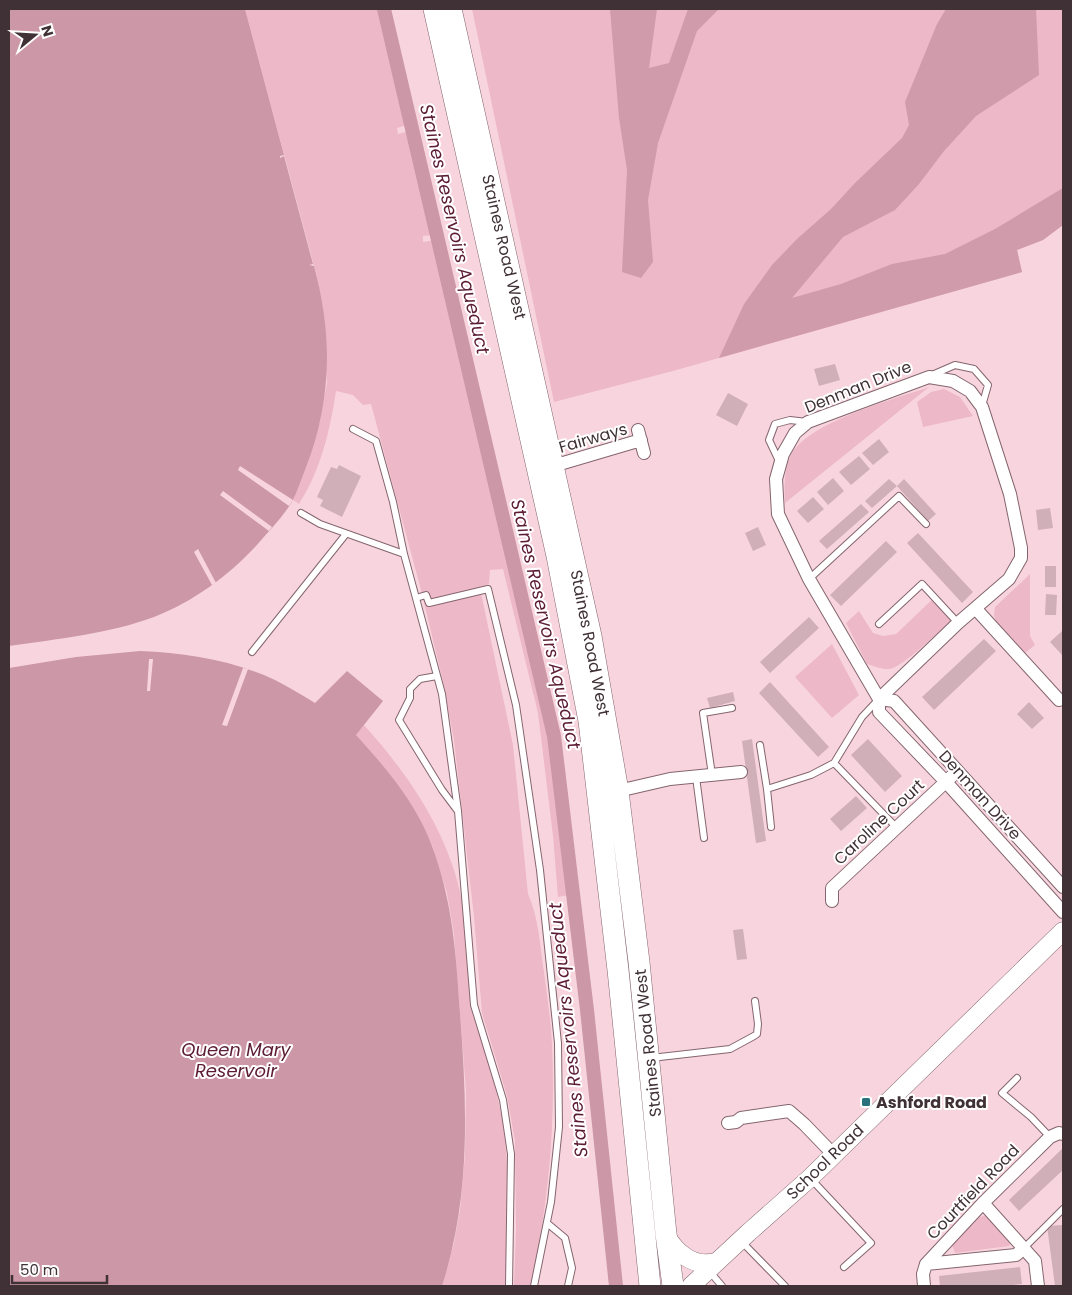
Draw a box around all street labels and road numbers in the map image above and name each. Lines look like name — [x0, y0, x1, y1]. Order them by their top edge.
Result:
street label: Staines Road West — [476, 172, 532, 322]
street label: Denman Drive — [801, 355, 915, 419]
street label: Fairways — [556, 417, 630, 459]
street label: Staines Road West — [565, 568, 615, 718]
street label: Denman Drive — [934, 745, 1027, 845]
street label: Caroline Court — [829, 774, 929, 870]
street label: Staines Road West — [629, 968, 667, 1118]
street label: School Road — [781, 1119, 869, 1205]
street label: Courtfield Road — [922, 1139, 1024, 1245]

